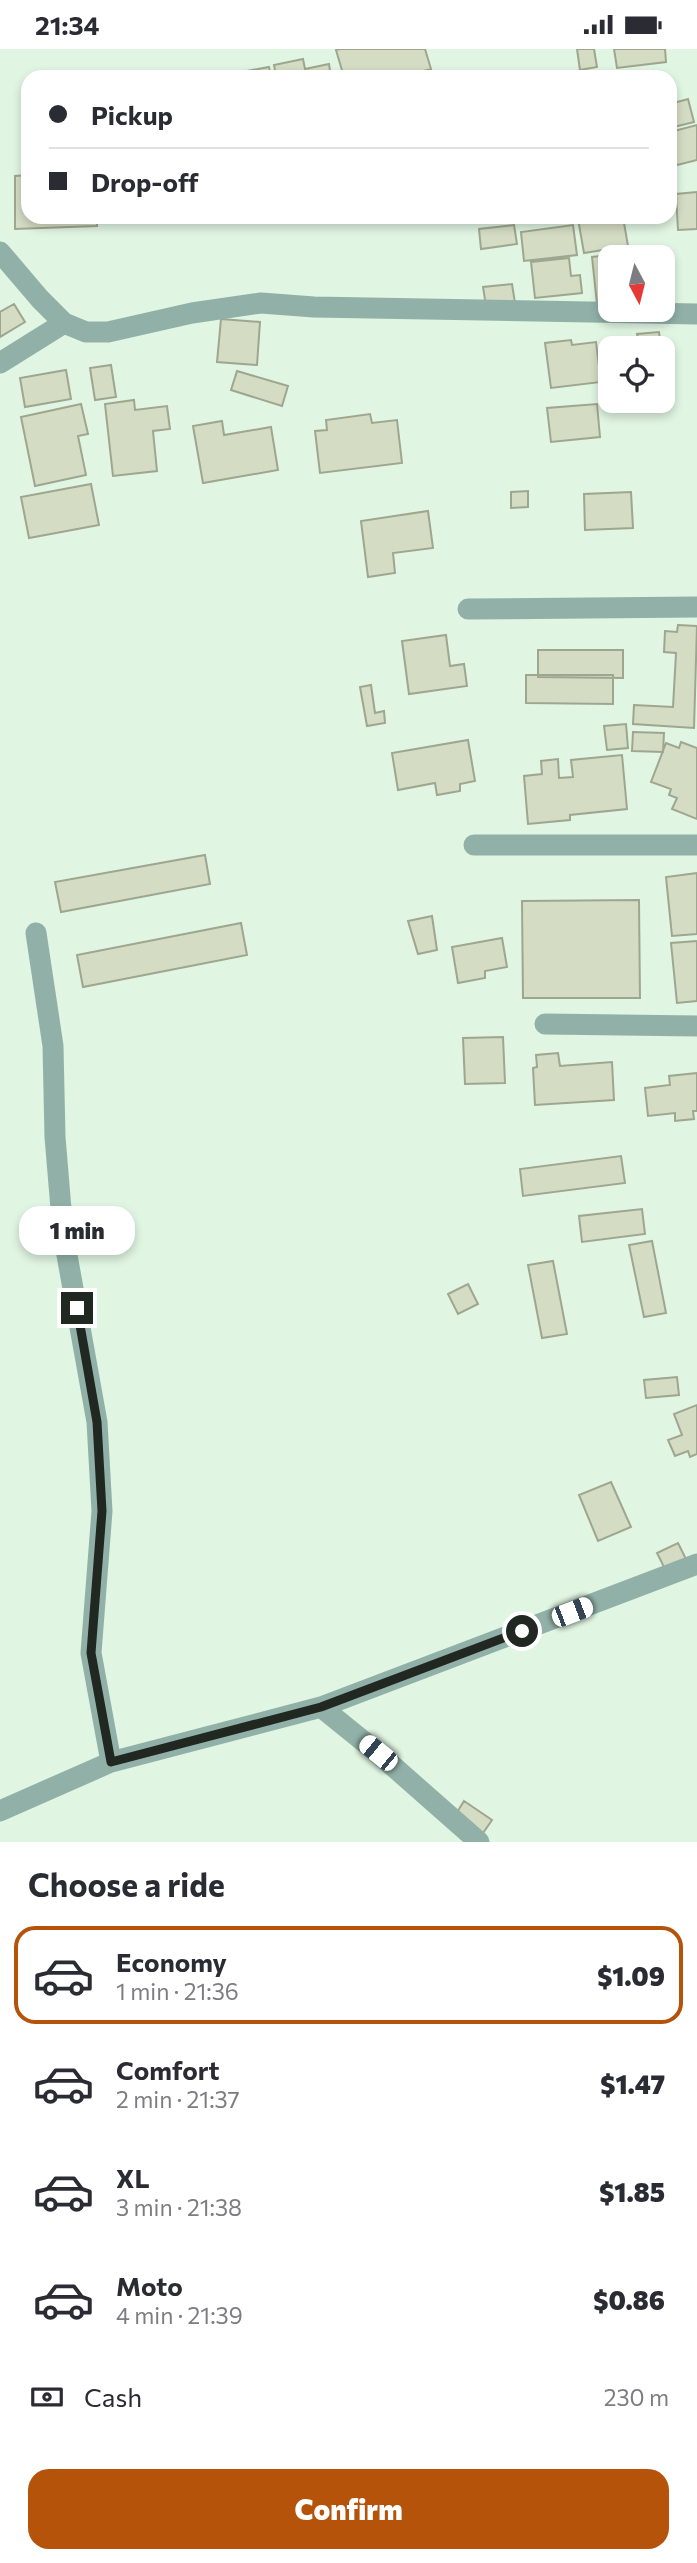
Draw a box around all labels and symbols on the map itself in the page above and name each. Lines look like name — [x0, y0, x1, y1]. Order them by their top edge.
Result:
north arrow — [598, 245, 676, 322]
callout: 1 min — [19, 1207, 135, 1255]
route end — [61, 1292, 93, 1324]
car — [549, 1595, 596, 1629]
route start — [506, 1615, 538, 1647]
car — [356, 1732, 401, 1774]

